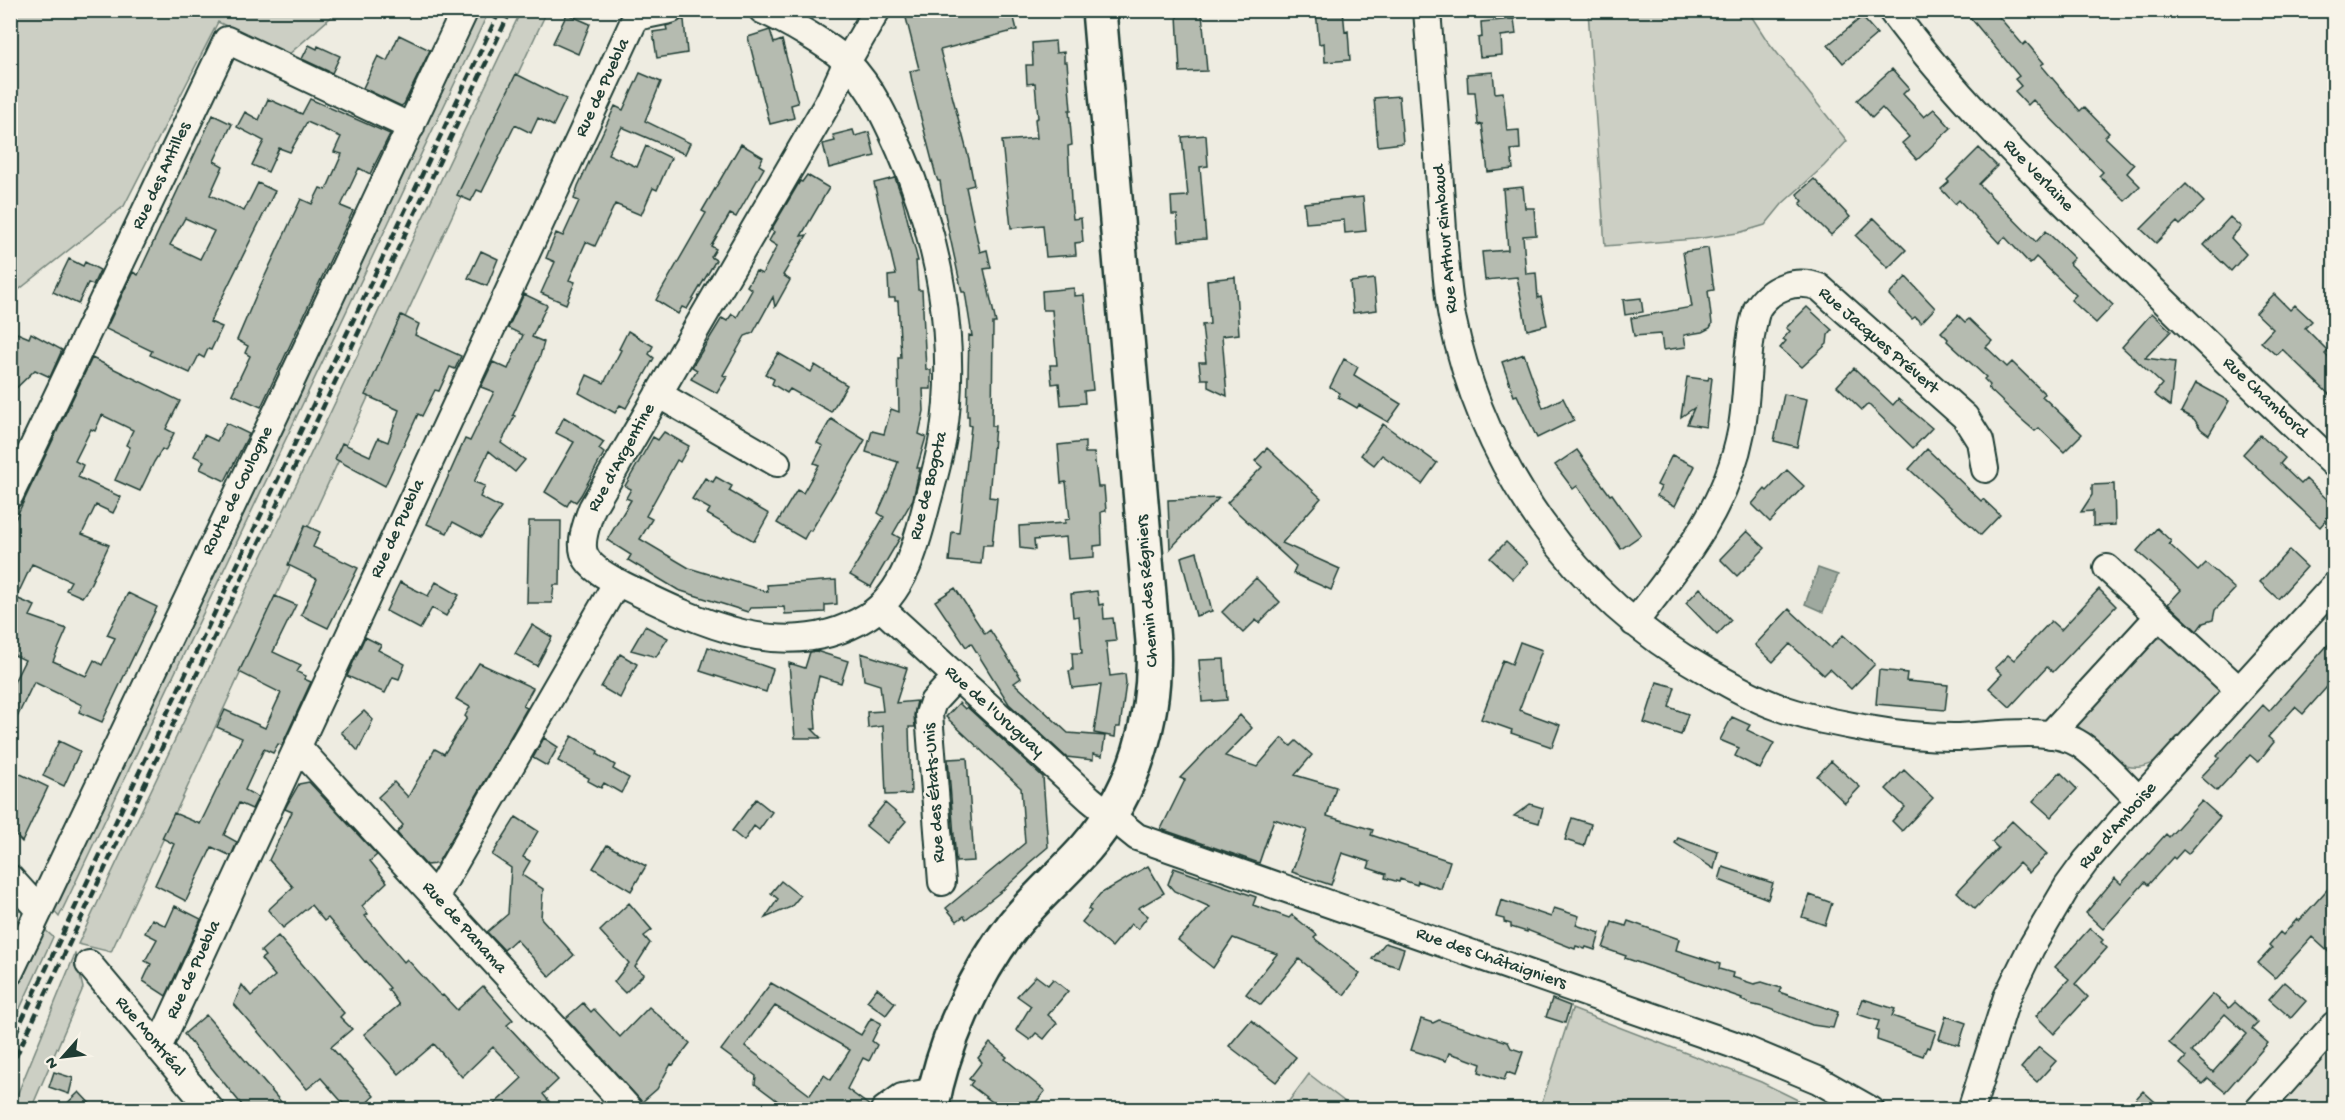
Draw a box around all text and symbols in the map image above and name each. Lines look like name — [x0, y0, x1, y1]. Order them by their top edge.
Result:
street label: Rue de Puebla — [571, 34, 635, 141]
street label: Rue des Antilles — [128, 118, 197, 233]
street label: Rue Verlaine — [1998, 135, 2078, 217]
street label: Rue Arthur Rimbaud — [1429, 162, 1463, 314]
street label: Rue Jacques Prévert — [1813, 283, 1944, 400]
street label: Rue Chambord — [2218, 353, 2313, 444]
street label: Rue d'Argentine — [584, 400, 661, 516]
street label: Route de Coulogne — [198, 422, 279, 559]
street label: Rue de Bogota — [905, 429, 953, 542]
street label: Rue de Puebla — [366, 475, 430, 582]
street label: Chemin des Régniers — [1132, 513, 1164, 668]
street label: Rue de l'Uruguay — [940, 662, 1048, 762]
street label: Rue des États-Unis — [920, 721, 950, 863]
street label: Rue d'Amboise — [2074, 778, 2162, 874]
street label: Rue de Panama — [417, 878, 512, 979]
street label: Rue de Puebla — [162, 916, 226, 1023]
street label: Rue des Châtaigniers — [1413, 923, 1570, 995]
street label: Rue Montréal — [110, 992, 190, 1082]
north arrow — [33, 1027, 93, 1087]
text: N — [42, 1053, 64, 1071]

